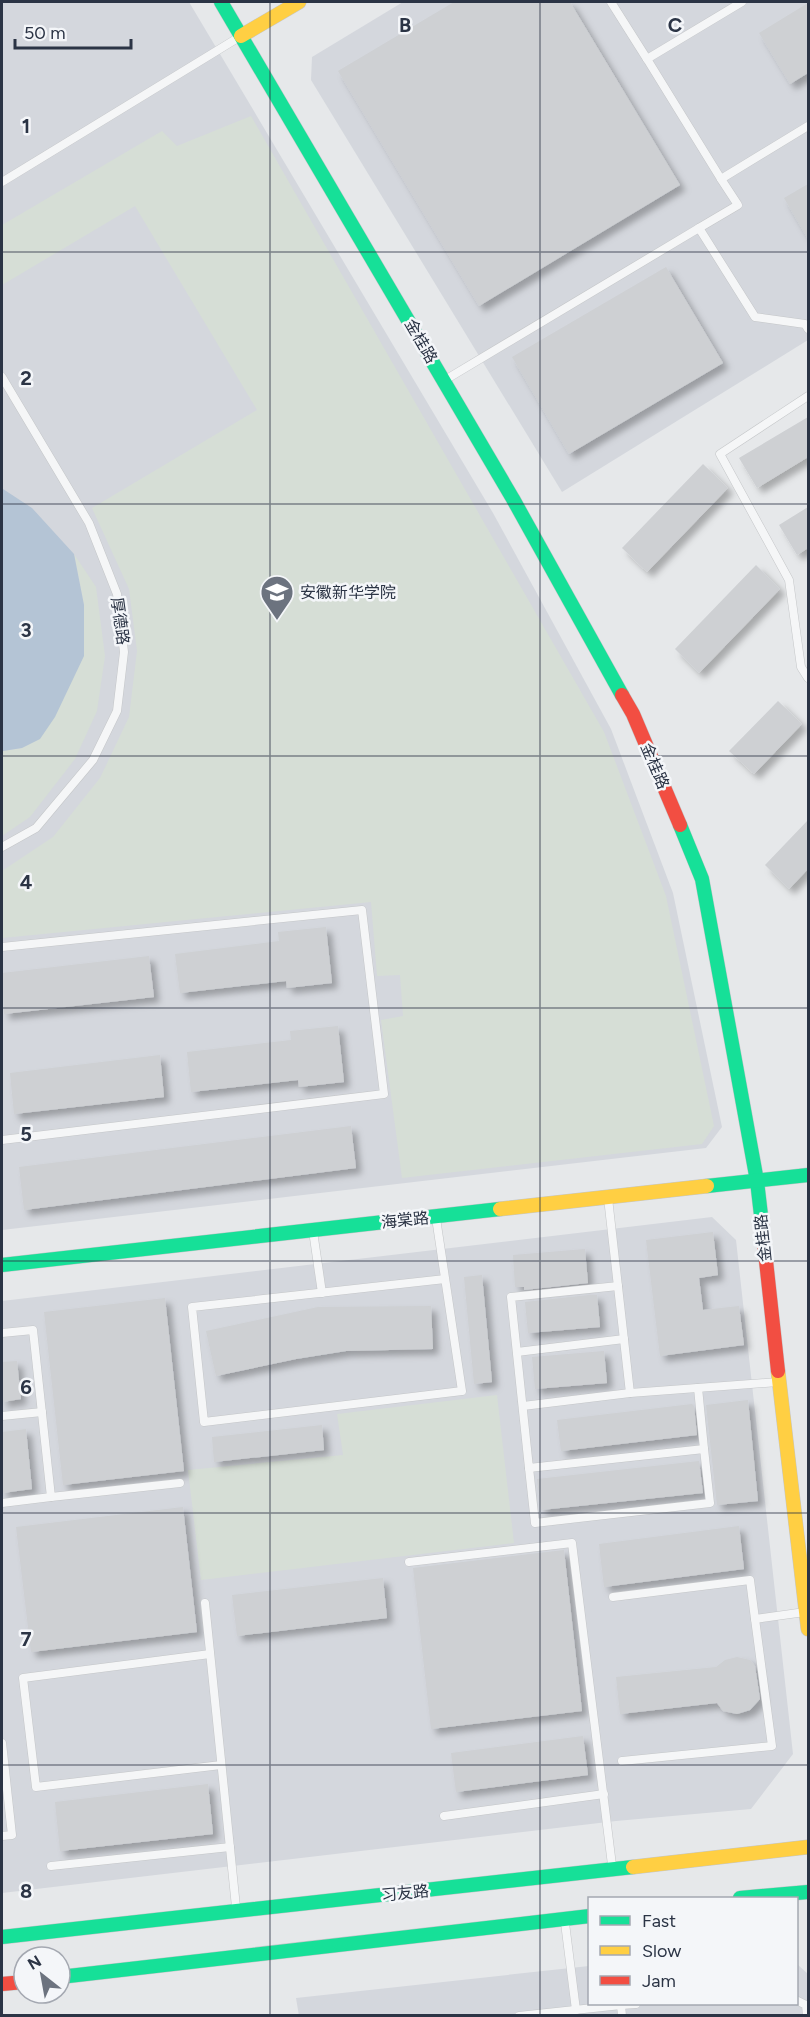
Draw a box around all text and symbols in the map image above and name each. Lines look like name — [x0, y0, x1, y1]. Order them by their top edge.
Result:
scale bar — [15, 12, 130, 50]
text: B — [399, 13, 411, 37]
text: C — [668, 13, 682, 37]
text: 50 m — [24, 22, 66, 44]
text: 1 — [22, 114, 30, 138]
street label: 金桂路 — [401, 315, 441, 367]
text: 2 — [20, 366, 32, 390]
school or university icon: 安徽新华学院 — [259, 574, 295, 621]
place label: 安徽新华学院 — [300, 583, 396, 602]
street label: 厚德路 — [107, 596, 133, 646]
text: 3 — [20, 618, 32, 642]
street label: 金桂路 — [637, 740, 673, 792]
text: 4 — [20, 870, 33, 894]
text: 5 — [20, 1122, 32, 1146]
street label: 海棠路 — [380, 1208, 430, 1232]
street label: 金桂路 — [751, 1213, 775, 1263]
text: 6 — [20, 1375, 32, 1399]
text: 7 — [20, 1627, 32, 1651]
text: 8 — [20, 1879, 32, 1903]
street label: 习友路 — [380, 1881, 430, 1905]
legend — [588, 1897, 798, 2005]
text: Fast — [642, 1910, 676, 1932]
text: Slow — [642, 1940, 681, 1962]
north arrow — [12, 1945, 72, 2005]
text: N — [24, 1951, 45, 1974]
text: Jam — [642, 1970, 676, 1992]

